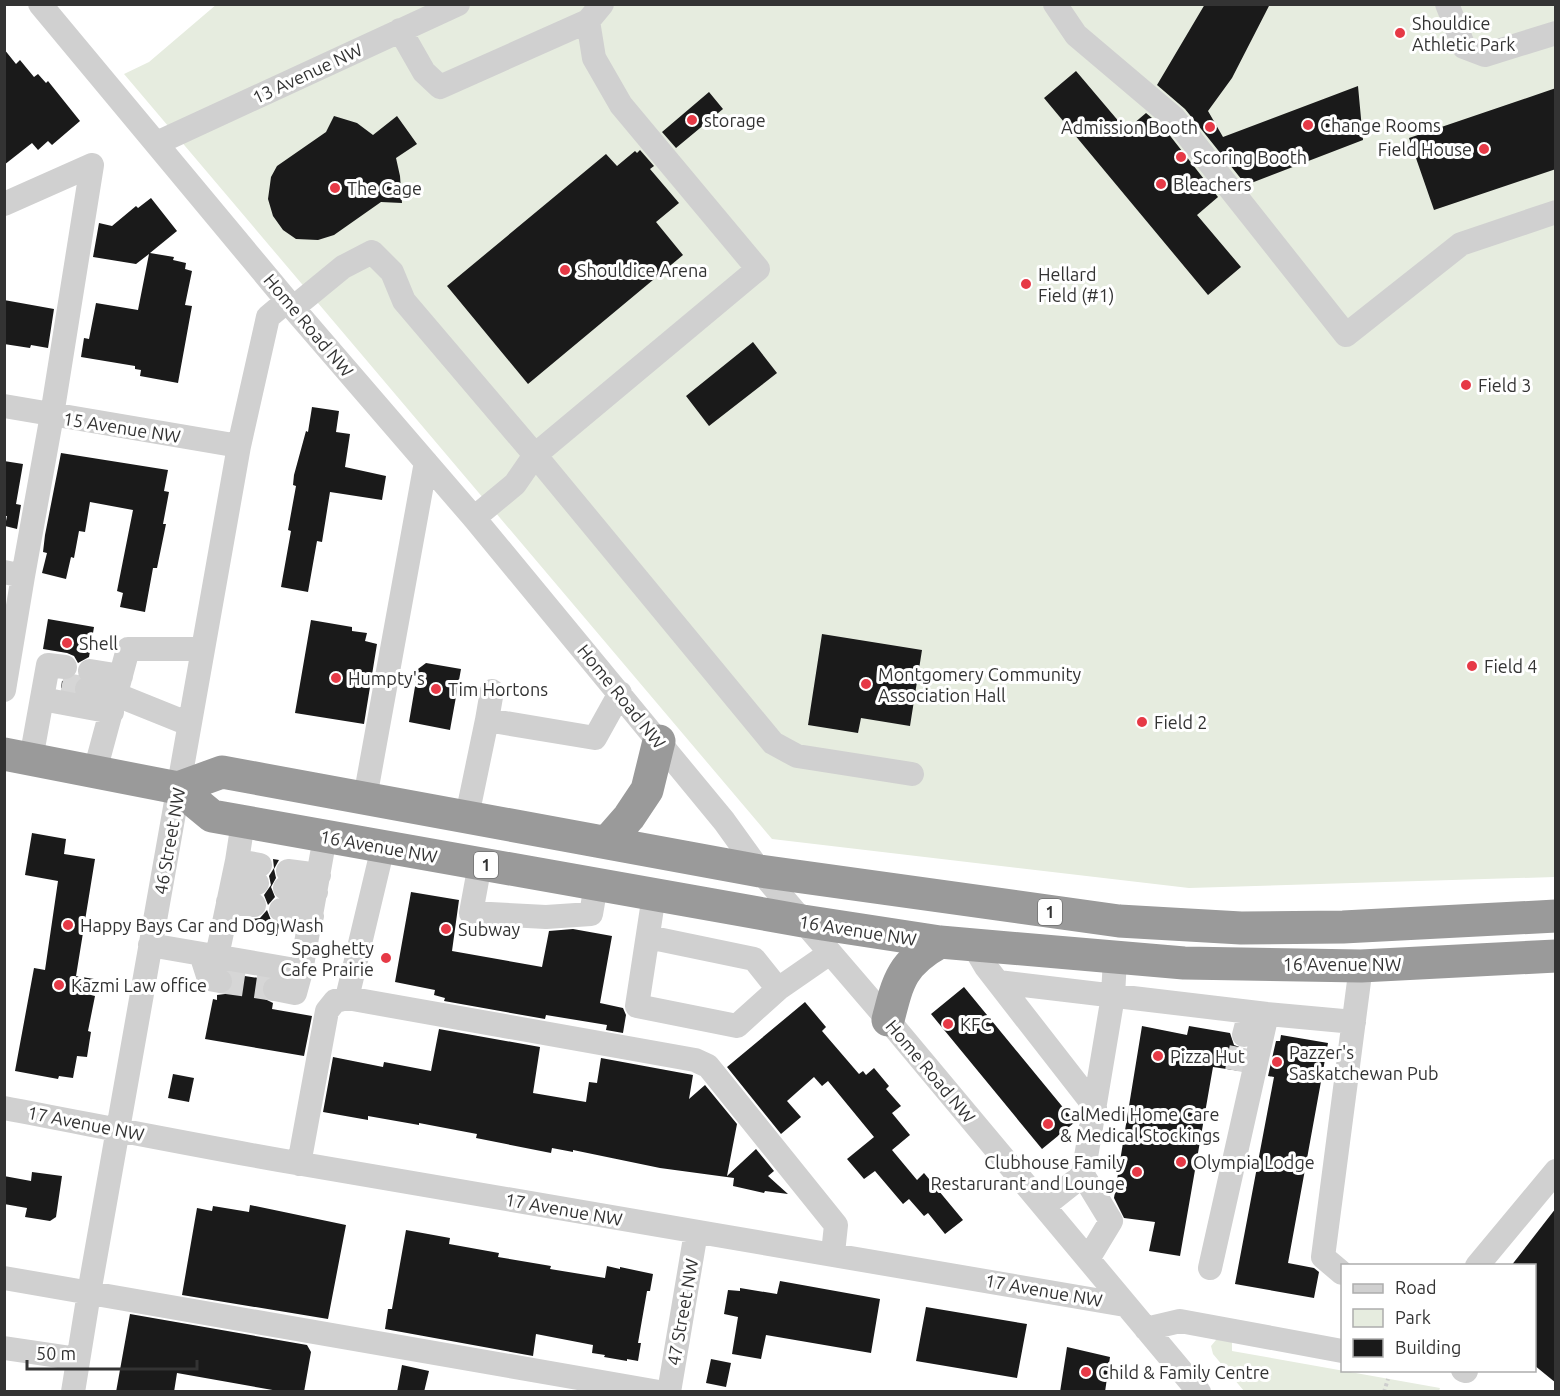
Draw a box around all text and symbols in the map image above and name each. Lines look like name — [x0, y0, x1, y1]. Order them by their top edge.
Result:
place label: Shouldice Athletic Park — [1412, 13, 1515, 54]
marker: Shouldice Athletic Park — [1393, 26, 1407, 40]
street label: 13 Avenue NW — [249, 39, 365, 107]
place label: storage — [704, 110, 766, 130]
marker: storage — [685, 113, 699, 127]
place label: Change Rooms — [1320, 115, 1441, 135]
place label: Admission Booth — [1061, 117, 1198, 137]
marker: Change Rooms — [1301, 118, 1315, 132]
marker: Admission Booth — [1203, 120, 1217, 134]
place label: Field House — [1378, 139, 1472, 159]
marker: Field House — [1477, 142, 1491, 156]
place label: Scoring Booth — [1193, 147, 1307, 167]
marker: Scoring Booth — [1174, 150, 1188, 164]
place label: Bleachers — [1173, 174, 1252, 194]
marker: Bleachers — [1154, 177, 1168, 191]
place label: The Cage — [347, 178, 422, 198]
marker: The Cage — [328, 181, 342, 195]
place label: Shouldice Arena — [577, 260, 707, 280]
marker: Shouldice Arena — [558, 263, 572, 277]
place label: Hellard Field (#1) — [1038, 264, 1114, 306]
street label: Home Road NW — [260, 270, 358, 381]
marker: Hellard Field (#1) — [1019, 277, 1033, 291]
place label: Field 3 — [1478, 375, 1531, 395]
marker: Field 3 — [1459, 378, 1473, 392]
street label: 15 Avenue NW — [62, 408, 183, 446]
place label: Shell — [79, 633, 118, 653]
marker: Shell — [60, 636, 74, 650]
street label: Home Road NW — [574, 640, 670, 752]
place label: Field 4 — [1484, 656, 1537, 676]
marker: Field 4 — [1465, 659, 1479, 673]
place label: Montgomery Community Association Hall — [878, 664, 1081, 705]
place label: Humpty's — [348, 668, 425, 688]
marker: Humpty's — [329, 671, 343, 685]
marker: Montgomery Community Association Hall — [859, 677, 873, 691]
place label: Tim Hortons — [448, 679, 548, 699]
marker: Tim Hortons — [429, 682, 443, 696]
place label: Field 2 — [1154, 712, 1207, 732]
marker: Field 2 — [1135, 715, 1149, 729]
street label: 46 Street NW — [150, 786, 188, 896]
street label: 16 Avenue NW — [319, 826, 440, 866]
road number: 1 — [474, 852, 498, 878]
road number: 1 — [1038, 899, 1062, 925]
street label: 16 Avenue NW — [798, 911, 919, 949]
place label: Happy Bays Car and Dog Wash — [80, 915, 324, 935]
marker: Happy Bays Car and Dog Wash — [61, 918, 75, 932]
place label: Subway — [458, 919, 520, 939]
marker: Subway — [439, 922, 453, 936]
place label: Spaghetty Cafe Prairie — [280, 938, 374, 979]
marker: Spaghetty Cafe Prairie — [379, 951, 393, 965]
street label: 16 Avenue NW — [1283, 954, 1402, 974]
place label: Kazmi Law office — [71, 975, 207, 995]
marker: Kazmi Law office — [52, 978, 66, 992]
place label: KFC — [960, 1014, 991, 1034]
street label: Home Road NW — [882, 1016, 980, 1127]
marker: KFC — [941, 1017, 955, 1031]
place label: Pazzer's Saskatchewan Pub — [1289, 1042, 1439, 1083]
place label: Pizza Hut — [1170, 1046, 1245, 1066]
marker: Pizza Hut — [1151, 1049, 1165, 1063]
marker: Pazzer's Saskatchewan Pub — [1270, 1055, 1284, 1069]
street label: 17 Avenue NW — [26, 1102, 147, 1144]
place label: CalMedi Home Care & Medical Stockings — [1060, 1104, 1220, 1145]
marker: CalMedi Home Care & Medical Stockings — [1041, 1117, 1055, 1131]
place label: Clubhouse Family Restarurant and Lounge — [930, 1152, 1125, 1193]
place label: Olympia Lodge — [1193, 1152, 1315, 1172]
marker: Olympia Lodge — [1174, 1155, 1188, 1169]
marker: Clubhouse Family Restarurant and Lounge — [1130, 1165, 1144, 1179]
street label: 17 Avenue NW — [504, 1189, 625, 1229]
street label: 47 Street NW — [663, 1257, 701, 1367]
legend — [1341, 1264, 1536, 1372]
street label: 17 Avenue NW — [984, 1270, 1105, 1310]
text: Road — [1395, 1277, 1437, 1297]
text: Park — [1395, 1307, 1431, 1327]
scale bar — [27, 1333, 196, 1371]
text: Building — [1395, 1337, 1461, 1357]
text: 50 m — [36, 1343, 76, 1363]
place label: Child & Family Centre — [1098, 1362, 1269, 1382]
marker: Child & Family Centre — [1079, 1365, 1093, 1379]

